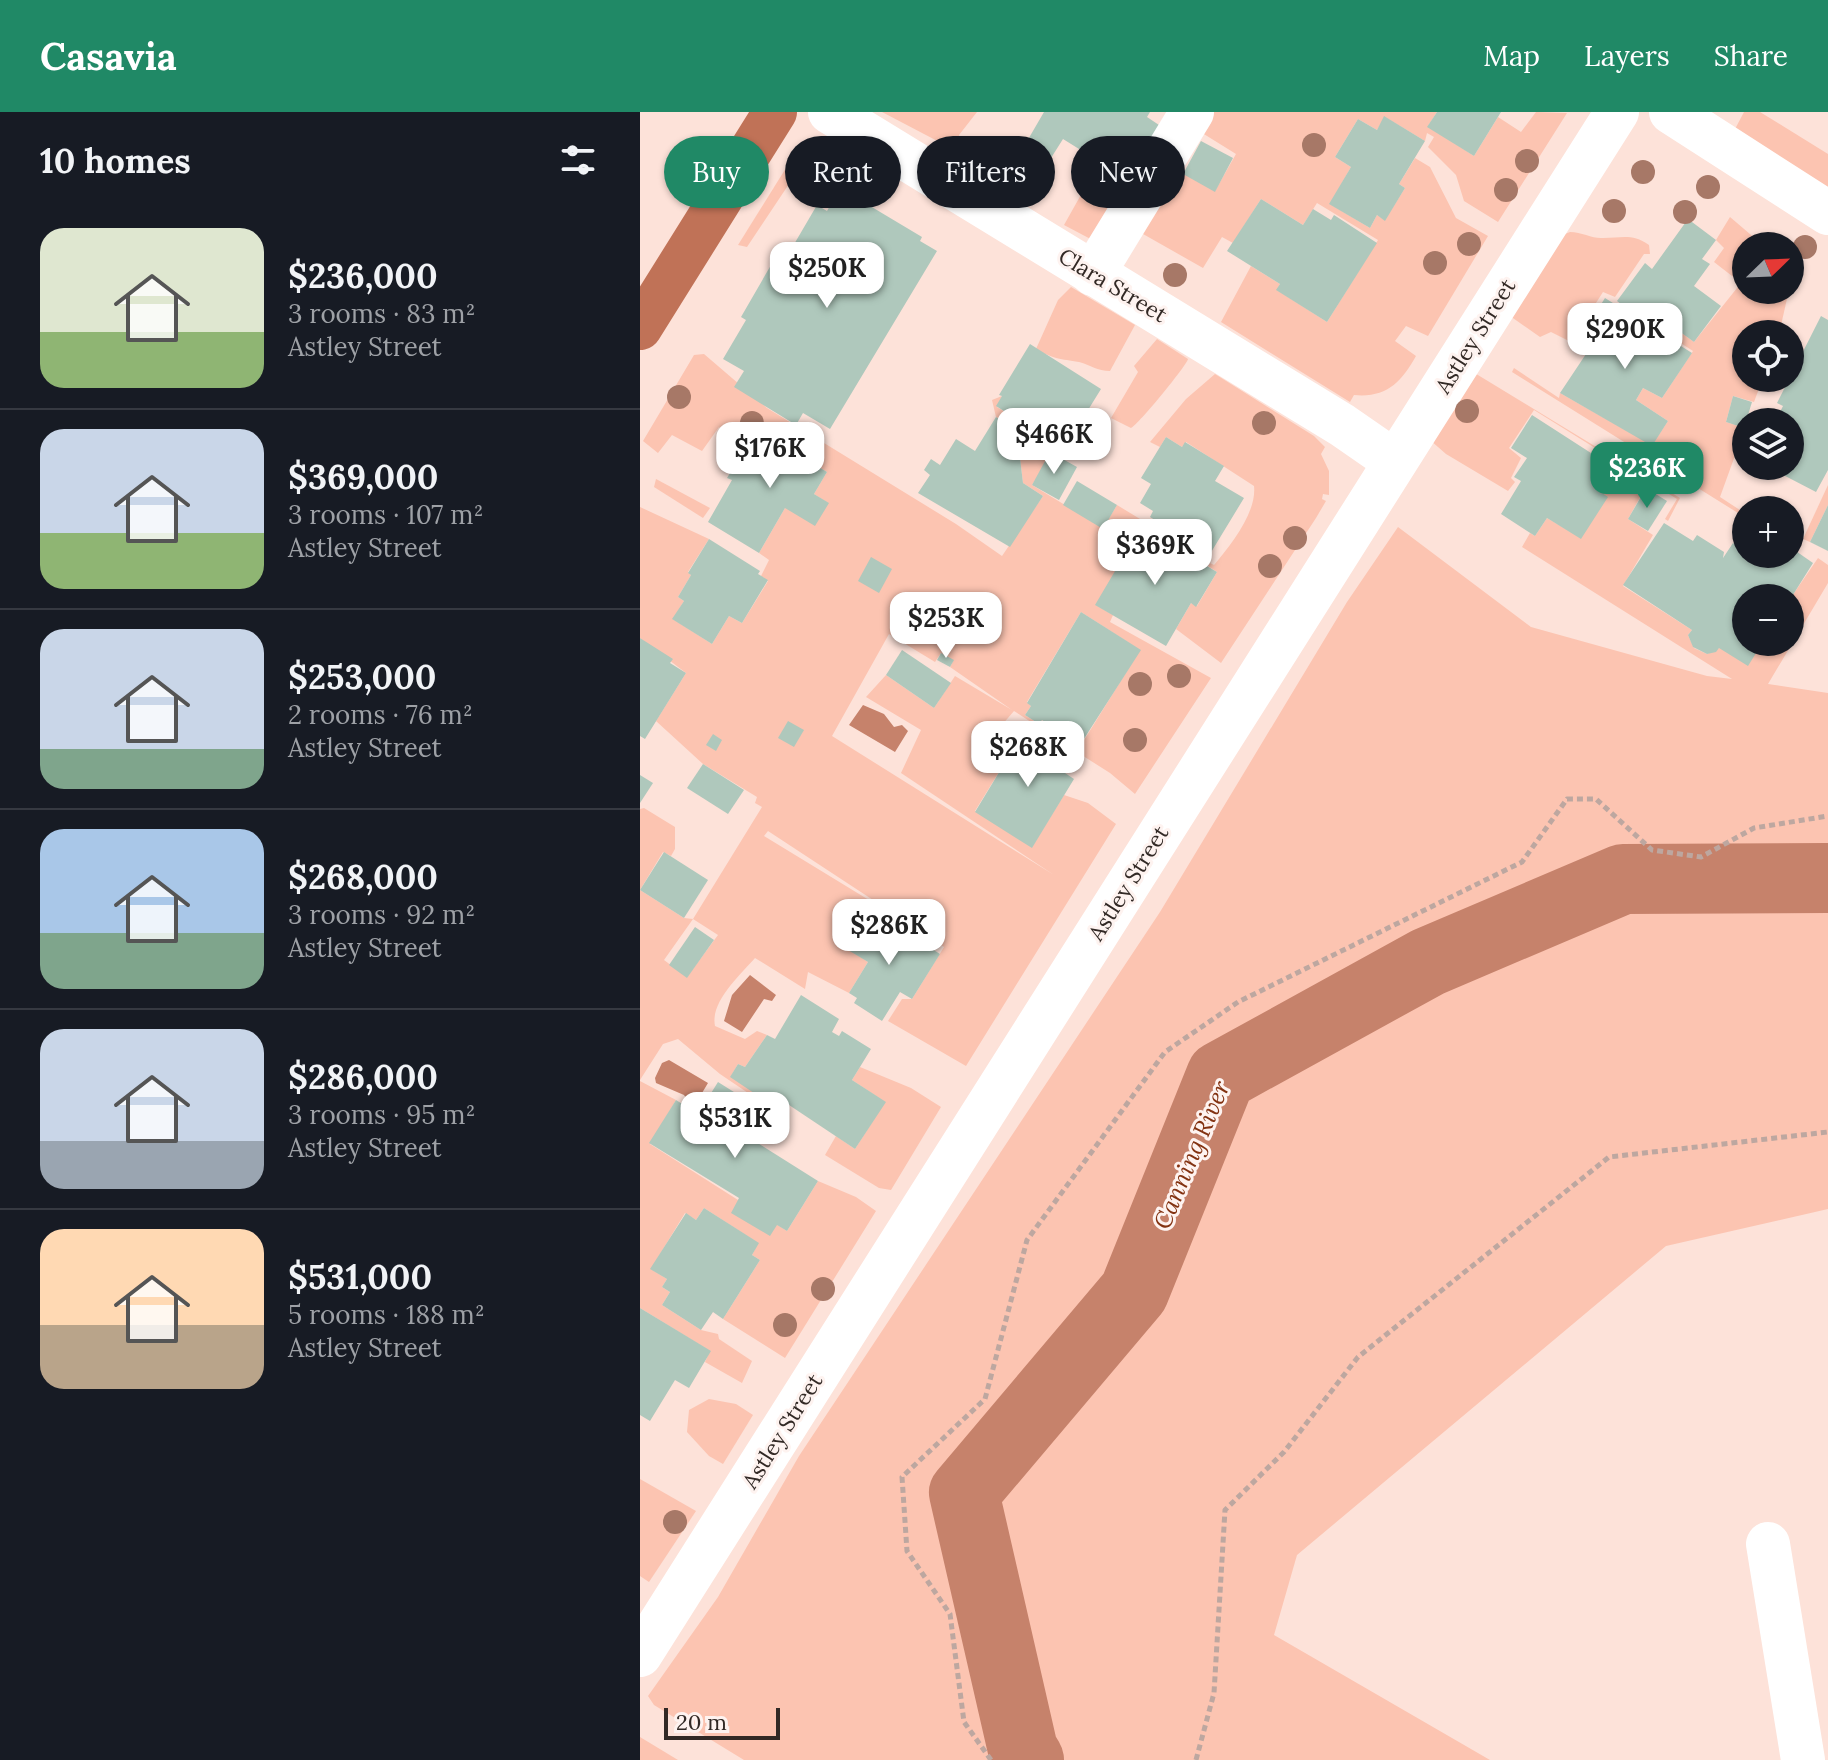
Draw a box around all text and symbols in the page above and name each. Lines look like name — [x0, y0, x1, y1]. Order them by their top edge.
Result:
text: Casavia — [40, 32, 177, 80]
text: Map — [1483, 38, 1540, 74]
text: Layers — [1584, 38, 1670, 74]
text: Share — [1714, 38, 1788, 74]
chip: Buy — [664, 136, 769, 208]
chip: Rent — [785, 136, 901, 208]
chip: Filters — [917, 136, 1055, 208]
chip: New — [1071, 136, 1185, 208]
icon: filters — [556, 138, 600, 182]
text: 10 homes — [40, 139, 191, 182]
north arrow — [1732, 232, 1804, 304]
map controls — [1732, 232, 1804, 656]
pin: $250K — [771, 242, 883, 310]
street label: Clara Street — [1054, 242, 1173, 329]
text: $250K — [788, 251, 866, 284]
text: $236,000 — [288, 254, 438, 297]
icon: home — [104, 260, 200, 356]
street label: Astley Street — [1428, 273, 1522, 399]
text: 3 rooms · 83 m² — [288, 297, 475, 330]
pin: $290K — [1569, 303, 1681, 371]
text: $290K — [1585, 312, 1665, 345]
button: locate — [1732, 320, 1804, 392]
text: Astley Street — [288, 330, 442, 363]
pin: $466K — [998, 408, 1110, 476]
button: layers — [1732, 408, 1804, 480]
text: $466K — [1015, 417, 1093, 450]
pin: $176K — [714, 422, 826, 490]
text: $176K — [734, 431, 806, 464]
pin: $236K — [1591, 442, 1703, 510]
text: $236K — [1608, 451, 1686, 484]
text: $369,000 — [288, 455, 438, 498]
icon: home — [104, 461, 200, 557]
button: + — [1732, 496, 1804, 568]
text: 3 rooms · 107 m² — [288, 498, 483, 531]
pin: $369K — [1099, 519, 1211, 587]
text: $369K — [1116, 528, 1194, 561]
text: Astley Street — [288, 531, 442, 564]
button: − — [1732, 584, 1804, 656]
pin: $253K — [890, 592, 1002, 660]
text: $253K — [908, 601, 984, 634]
text: $253,000 — [288, 655, 436, 698]
icon: home — [104, 661, 200, 757]
text: 2 rooms · 76 m² — [288, 698, 473, 731]
pin: $268K — [972, 721, 1084, 789]
text: $268K — [989, 730, 1067, 763]
text: Astley Street — [288, 731, 442, 764]
street label: Astley Street — [1081, 820, 1175, 946]
text: $268,000 — [288, 855, 438, 898]
icon: home — [104, 861, 200, 957]
text: 3 rooms · 92 m² — [288, 898, 475, 931]
pin: $286K — [833, 899, 945, 967]
text: $286K — [850, 908, 928, 941]
text: Astley Street — [288, 931, 442, 964]
text: $286,000 — [288, 1055, 438, 1098]
icon: home — [104, 1061, 200, 1157]
water label: Canning River — [1146, 1076, 1237, 1234]
pin: $531K — [679, 1092, 791, 1160]
text: 3 rooms · 95 m² — [288, 1098, 476, 1131]
text: $531K — [699, 1101, 771, 1134]
text: Astley Street — [288, 1131, 442, 1164]
text: $531,000 — [288, 1255, 432, 1298]
icon: home — [104, 1261, 200, 1357]
text: 5 rooms · 188 m² — [288, 1298, 485, 1331]
text: Astley Street — [288, 1331, 442, 1364]
street label: Astley Street — [735, 1368, 829, 1494]
scale bar — [664, 1704, 780, 1740]
text: 20 m — [676, 1708, 727, 1736]

